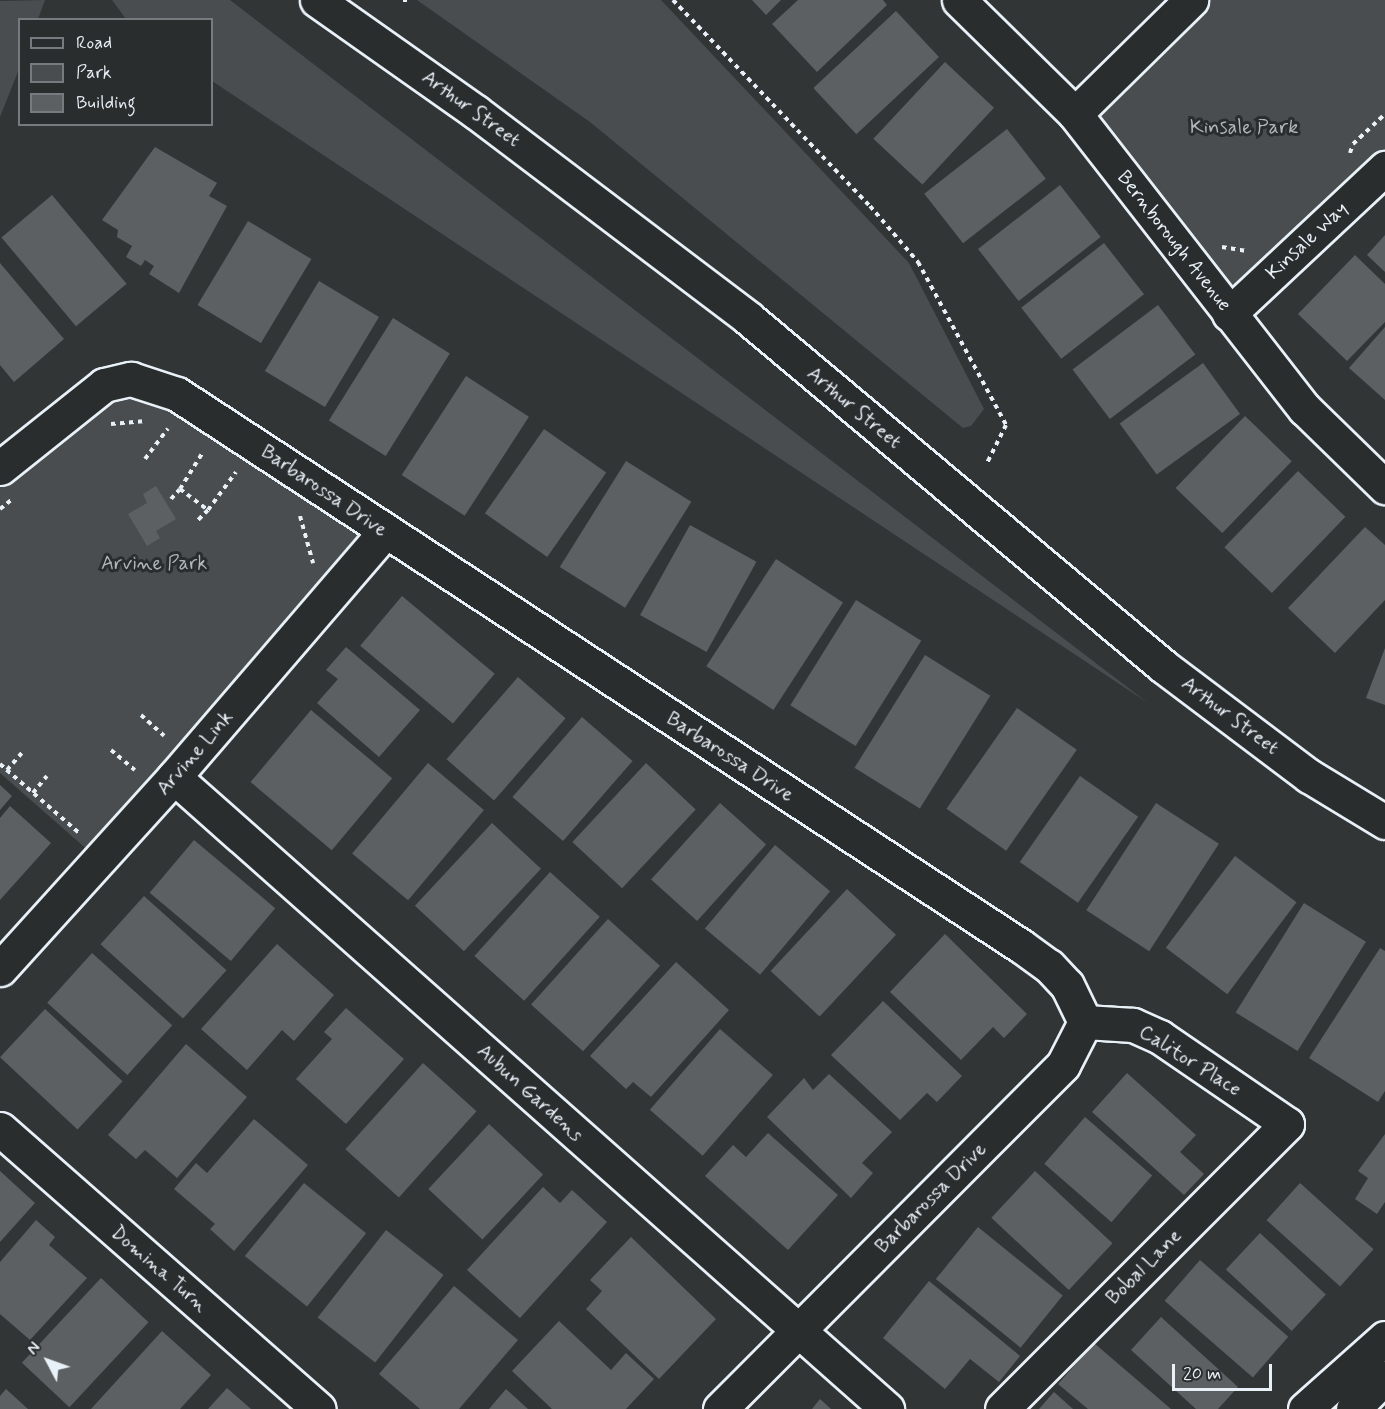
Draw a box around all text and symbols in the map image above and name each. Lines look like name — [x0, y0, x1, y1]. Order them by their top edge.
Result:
legend — [18, 18, 213, 126]
text: Road — [76, 31, 112, 55]
text: Park — [76, 61, 112, 85]
street label: Arthur Street — [416, 64, 526, 154]
text: Building — [76, 91, 136, 115]
park label: Kinsale Park — [1190, 115, 1298, 139]
street label: Bernborough Avenue — [1110, 164, 1238, 318]
street label: Kinsale Way — [1260, 196, 1354, 286]
street label: Arthur Street — [801, 361, 907, 455]
street label: Barbarossa Drive — [257, 440, 391, 542]
park label: Arvine Park — [101, 551, 207, 575]
street label: Arthur Street — [1175, 671, 1285, 761]
street label: Arvine Link — [152, 706, 238, 800]
street label: Barbarossa Drive — [663, 707, 797, 807]
street label: Calitor Place — [1135, 1021, 1245, 1101]
street label: Aubun Gardens — [475, 1041, 585, 1145]
street label: Barbarossa Drive — [871, 1138, 991, 1258]
street label: Domina Turn — [106, 1221, 212, 1317]
street label: Bobal Lane — [1102, 1225, 1186, 1309]
north arrow — [18, 1331, 78, 1391]
text: N — [23, 1338, 45, 1360]
scale bar — [1175, 1352, 1276, 1390]
text: 20 m — [1183, 1362, 1221, 1386]

